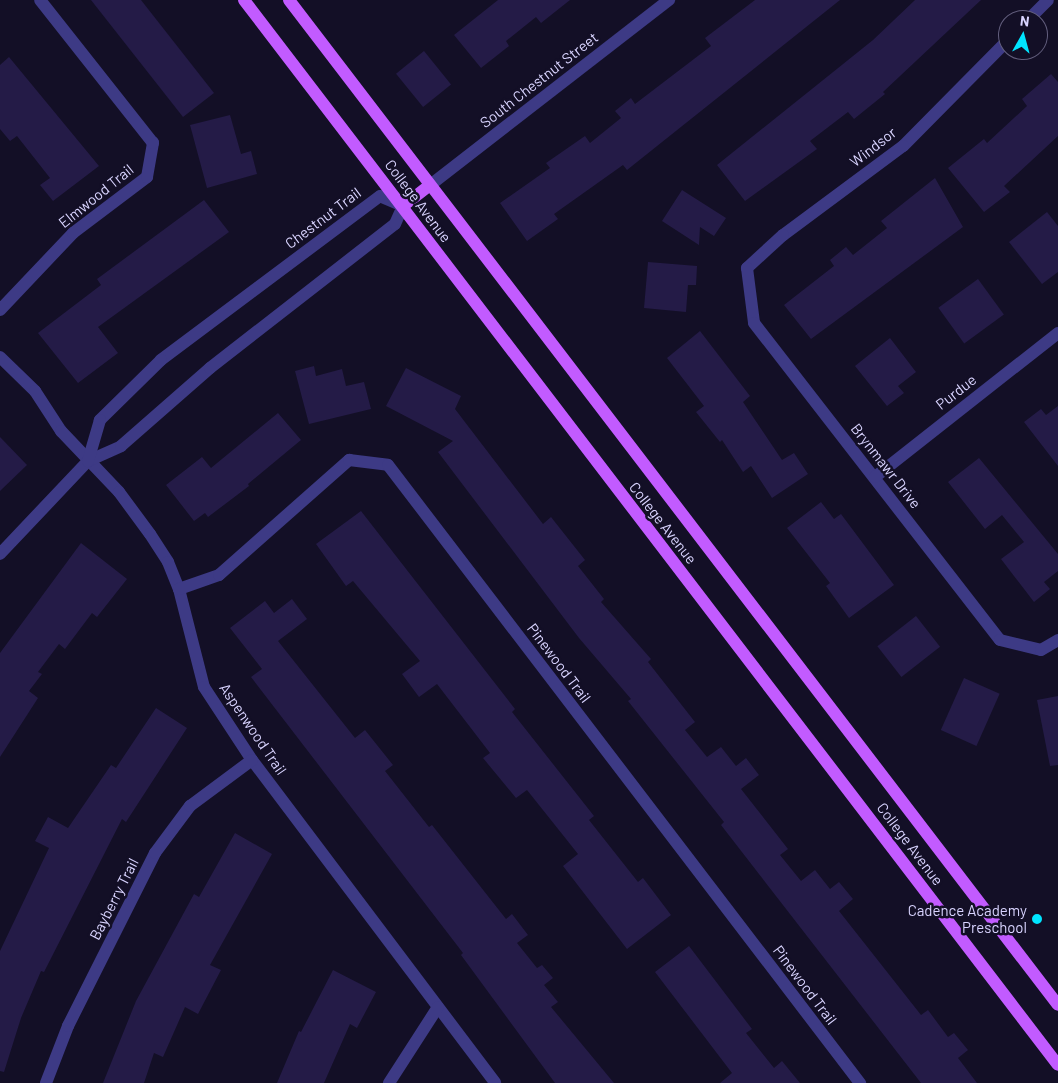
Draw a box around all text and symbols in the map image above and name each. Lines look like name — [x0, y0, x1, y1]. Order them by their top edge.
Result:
north arrow — [998, 10, 1048, 60]
text: N — [1019, 12, 1030, 30]
street label: South Chestnut Street — [476, 28, 602, 132]
street label: Windsor — [846, 123, 900, 171]
street label: College Avenue — [381, 156, 455, 246]
street label: Elmwood Trail — [55, 160, 137, 232]
street label: Chestnut Trail — [282, 184, 364, 252]
street label: Purdue — [932, 371, 980, 413]
street label: Brynmawr Drive — [847, 420, 925, 512]
street label: College Avenue — [625, 479, 701, 567]
street label: Pinewood Trail — [523, 620, 595, 706]
street label: Aspenwood Trail — [216, 680, 290, 778]
street label: College Avenue — [873, 799, 947, 889]
street label: Bayberry Trail — [86, 855, 142, 943]
place label: Cadence Academy Preschool — [908, 901, 1027, 936]
marker: Cadence Academy Preschool — [1031, 913, 1043, 925]
street label: Pinewood Trail — [769, 942, 841, 1028]

